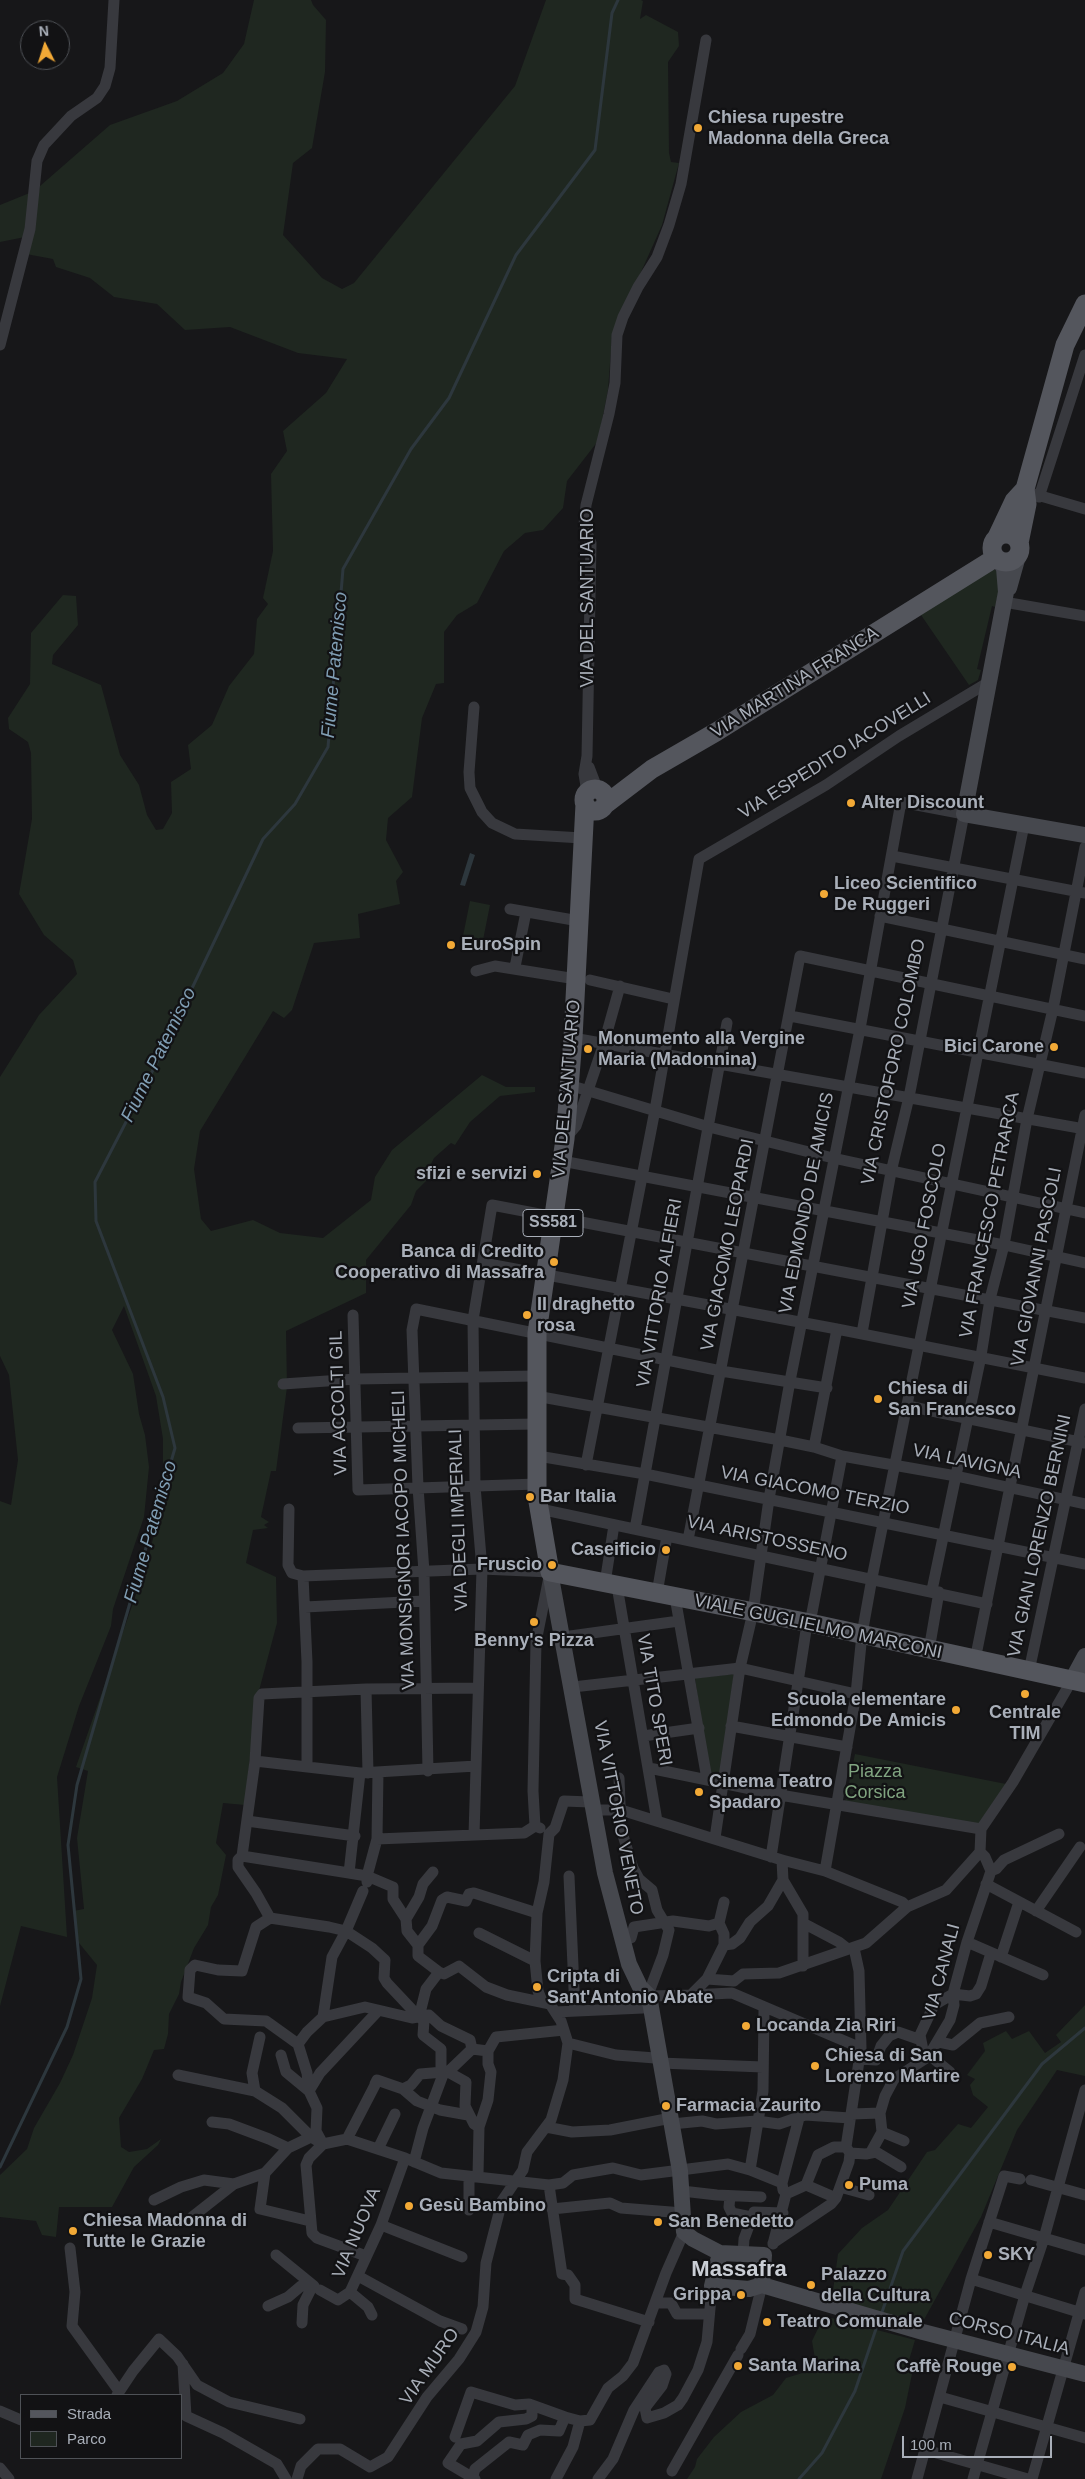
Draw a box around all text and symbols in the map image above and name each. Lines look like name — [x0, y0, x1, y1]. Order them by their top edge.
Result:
north arrow — [20, 20, 70, 70]
text: N — [38, 23, 50, 39]
place label: Chiesa rupestre Madonna della Greca — [708, 107, 889, 150]
marker: Chiesa rupestre Madonna della Greca — [692, 122, 704, 134]
street label: VIA DEL SANTUARIO — [577, 508, 599, 688]
water label: Fiume Patemisco — [317, 591, 353, 739]
street label: VIA MARTINA FRANCA — [707, 623, 883, 743]
street label: VIA ESPEDITO IACOVELLI — [735, 688, 935, 824]
place label: Alter Discount — [861, 792, 984, 814]
marker: Alter Discount — [845, 797, 857, 809]
place label: Liceo Scientifico De Ruggeri — [834, 873, 977, 916]
marker: Liceo Scientifico De Ruggeri — [818, 888, 830, 900]
place label: EuroSpin — [461, 934, 541, 956]
street label: VIA CRISTOFORO COLOMBO — [857, 937, 931, 1187]
marker: EuroSpin — [445, 939, 457, 951]
water label: Fiume Patemisco — [117, 984, 201, 1126]
street label: VIA DEL SANTUARIO — [548, 999, 586, 1179]
place label: Monumento alla Vergine Maria (Madonnina) — [598, 1028, 805, 1070]
place label: Bici Carone — [944, 1036, 1044, 1058]
marker: Bici Carone — [1048, 1041, 1060, 1053]
marker: Monumento alla Vergine Maria (Madonnina) — [582, 1043, 594, 1055]
street label: VIA EDMONDO DE AMICIS — [775, 1090, 839, 1316]
street label: VIA FRANCESCO PETRARCA — [956, 1090, 1024, 1340]
street label: VIA GIACOMO LEOPARDI — [697, 1137, 759, 1353]
street label: VIA UGO FOSCOLO — [898, 1141, 952, 1311]
place label: sfizi e servizi — [416, 1163, 527, 1185]
street label: VIA GIOVANNI PASCOLI — [1007, 1166, 1067, 1368]
marker: sfizi e servizi — [531, 1168, 543, 1180]
street label: VIA VITTORIO ALFIERI — [633, 1197, 687, 1389]
road number: SS581 — [523, 1210, 583, 1236]
place label: Banca di Credito Cooperativo di Massafra — [335, 1241, 544, 1284]
marker: Banca di Credito Cooperativo di Massafra — [548, 1256, 560, 1268]
place label: Il draghetto rosa — [537, 1294, 635, 1336]
marker: Il draghetto rosa — [521, 1309, 533, 1321]
street label: VIA ACCOLTI GIL — [326, 1330, 352, 1476]
place label: Chiesa di San Francesco — [888, 1378, 1016, 1420]
street label: VIA MONSIGNOR IACOPO MICHELI — [388, 1390, 420, 1690]
marker: Chiesa di San Francesco — [872, 1393, 884, 1405]
street label: VIA GIAN LORENZO BERNINI — [1004, 1412, 1076, 1660]
street label: VIA DEGLI IMPERIALI — [445, 1429, 473, 1611]
street label: VIA LAVIGNA — [911, 1440, 1023, 1484]
water label: Fiume Patemisco — [120, 1458, 182, 1606]
street label: VIA GIACOMO TERZIO — [719, 1462, 911, 1520]
place label: Bar Italia — [540, 1486, 616, 1508]
marker: Bar Italia — [524, 1491, 536, 1503]
street label: VIA ARISTOSSENO — [685, 1511, 849, 1567]
place label: Caseificio — [571, 1539, 656, 1561]
marker: Caseificio — [660, 1544, 672, 1556]
place label: Fruscìo — [477, 1554, 542, 1576]
marker: Fruscìo — [546, 1559, 558, 1571]
street label: VIALE GUGLIELMO MARCONI — [692, 1590, 944, 1664]
marker: Benny's Pizza — [528, 1616, 540, 1628]
place label: Benny's Pizza — [474, 1630, 594, 1652]
street label: VIA TITO SPERI — [632, 1632, 676, 1768]
marker: Centrale TIM — [1019, 1688, 1031, 1700]
place label: Scuola elementare Edmondo De Amicis — [771, 1689, 946, 1732]
place label: Centrale TIM — [989, 1702, 1061, 1745]
marker: Scuola elementare Edmondo De Amicis — [950, 1704, 962, 1716]
street label: VIA VITTORIO VENETO — [589, 1719, 647, 1917]
park label: Piazza Corsica — [844, 1761, 906, 1804]
place label: Cinema Teatro Spadaro — [709, 1771, 833, 1814]
marker: Cinema Teatro Spadaro — [693, 1786, 705, 1798]
street label: VIA CANALI — [919, 1921, 965, 2023]
place label: Cripta di Sant'Antonio Abate — [547, 1966, 713, 2008]
marker: Cripta di Sant'Antonio Abate — [531, 1981, 543, 1993]
place label: Locanda Zia Riri — [756, 2015, 896, 2037]
marker: Locanda Zia Riri — [740, 2020, 752, 2032]
place label: Chiesa di San Lorenzo Martire — [825, 2045, 960, 2088]
marker: Chiesa di San Lorenzo Martire — [809, 2060, 821, 2072]
place label: Farmacia Zaurito — [676, 2095, 821, 2117]
marker: Farmacia Zaurito — [660, 2100, 672, 2112]
place label: Puma — [859, 2174, 908, 2196]
marker: Puma — [843, 2179, 855, 2191]
street label: VIA NUOVA — [328, 2184, 386, 2282]
place label: Gesù Bambino — [419, 2195, 546, 2217]
marker: Gesù Bambino — [403, 2200, 415, 2212]
place label: Chiesa Madonna di Tutte le Grazie — [83, 2210, 247, 2252]
place label: San Benedetto — [668, 2211, 794, 2233]
marker: San Benedetto — [652, 2216, 664, 2228]
marker: Chiesa Madonna di Tutte le Grazie — [67, 2225, 79, 2237]
place label: SKY — [998, 2244, 1035, 2266]
marker: SKY — [982, 2249, 994, 2261]
district label: Massafra — [691, 2257, 787, 2283]
place label: Palazzo della Cultura — [821, 2264, 930, 2306]
marker: Palazzo della Cultura — [805, 2279, 817, 2291]
place label: Grippa — [673, 2284, 731, 2306]
marker: Grippa — [735, 2289, 747, 2301]
street label: CORSO ITALIA — [946, 2307, 1072, 2361]
place label: Teatro Comunale — [777, 2311, 923, 2333]
marker: Teatro Comunale — [761, 2316, 773, 2328]
street label: VIA MURO — [396, 2324, 464, 2410]
place label: Santa Marina — [748, 2355, 860, 2377]
place label: Caffè Rouge — [896, 2356, 1002, 2378]
marker: Santa Marina — [732, 2360, 744, 2372]
marker: Caffè Rouge — [1006, 2361, 1018, 2373]
legend — [20, 2394, 182, 2459]
text: Strada — [67, 2405, 111, 2422]
scale bar — [905, 2426, 1055, 2458]
text: Parco — [67, 2430, 106, 2447]
text: 100 m — [910, 2436, 952, 2453]

